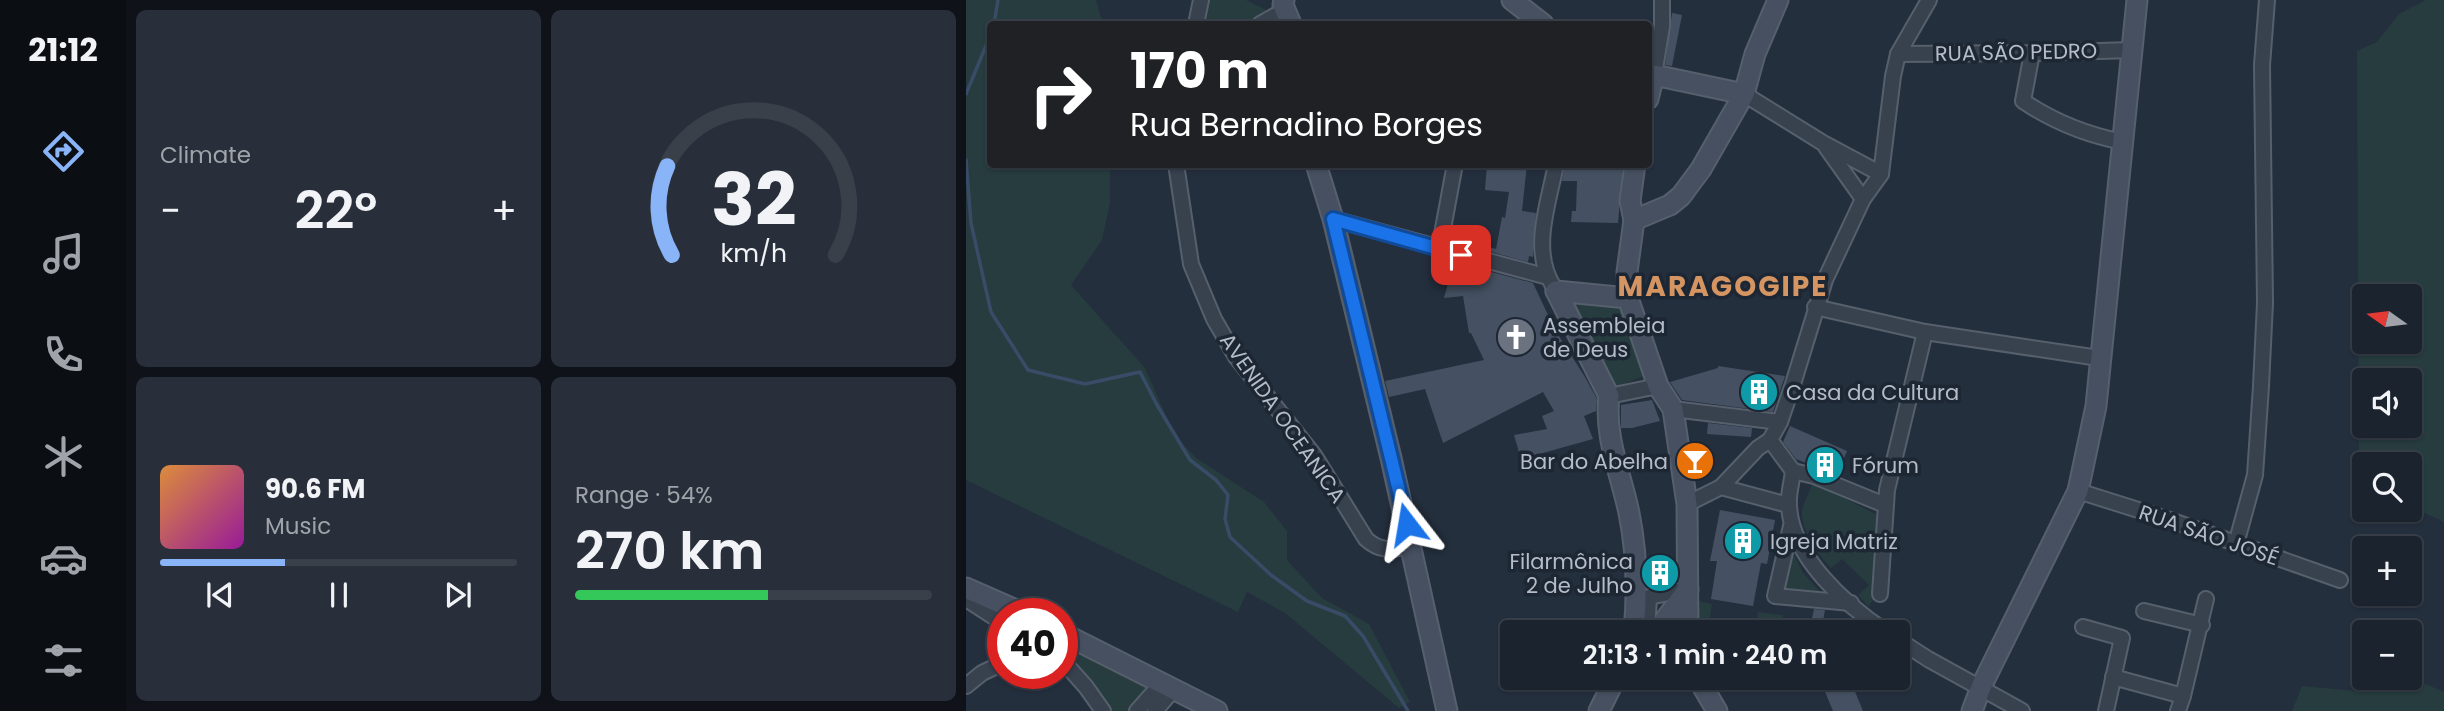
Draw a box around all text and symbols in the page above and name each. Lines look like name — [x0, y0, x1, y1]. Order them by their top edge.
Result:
text: 21:12 — [28, 27, 98, 72]
street label: RUA SÃO PEDRO — [1935, 36, 2097, 68]
text: 170 m — [1130, 37, 1269, 105]
icon: right — [1015, 49, 1106, 140]
text: Rua Bernadino Borges — [1130, 102, 1483, 147]
icon: directions — [39, 127, 88, 176]
text: Climate — [160, 139, 251, 171]
text: 32 — [711, 149, 796, 250]
text: 22° — [295, 174, 377, 247]
text: − — [160, 184, 181, 237]
text: + — [491, 184, 517, 237]
pin — [1431, 225, 1491, 285]
icon: music — [39, 229, 88, 278]
text: km/h — [720, 235, 787, 270]
icon: arrive — [1442, 236, 1480, 274]
district label: MARAGOGIPE — [1618, 267, 1828, 306]
north arrow — [2352, 284, 2422, 354]
map controls — [2352, 284, 2422, 690]
place label: Assembleia de Deus — [1543, 311, 1665, 364]
church icon: Assembleia de Deus — [1495, 316, 1537, 358]
street label: AVENIDA OCEANICA — [1213, 327, 1353, 509]
icon: phone — [39, 330, 88, 379]
button: sound — [2352, 368, 2422, 438]
building icon: Casa da Cultura — [1738, 371, 1780, 413]
place label: Casa da Cultura — [1786, 378, 1959, 407]
icon: climate — [39, 432, 88, 481]
bar icon: Bar do Abelha — [1674, 440, 1716, 482]
building icon: Fórum — [1804, 444, 1846, 486]
place label: Bar do Abelha — [1520, 447, 1668, 476]
place label: Fórum — [1852, 451, 1919, 480]
button: search — [2352, 452, 2422, 522]
text: 90.6 FM — [265, 471, 365, 507]
text: Range · 54% — [575, 479, 713, 511]
position arrow — [1370, 487, 1444, 561]
street label: RUA SÃO JOSÉ — [2135, 498, 2283, 572]
text: Music — [265, 510, 331, 542]
text: 270 km — [575, 514, 764, 587]
building icon: Igreja Matriz — [1722, 520, 1764, 562]
place label: Igreja Matriz — [1770, 527, 1898, 556]
icon: car — [39, 534, 88, 583]
button: + — [2352, 536, 2422, 606]
place label: Filarmônica 2 de Julho — [1509, 547, 1633, 600]
building icon: Filarmônica 2 de Julho — [1639, 552, 1681, 594]
icon: previous — [201, 576, 239, 614]
icon: pause — [320, 576, 358, 614]
icon: next — [439, 576, 477, 614]
speed limit sign: 40 — [987, 598, 1078, 689]
button: − — [2352, 620, 2422, 690]
icon: filters — [39, 636, 88, 685]
text: 21:13 · 1 min · 240 m — [1583, 637, 1827, 673]

